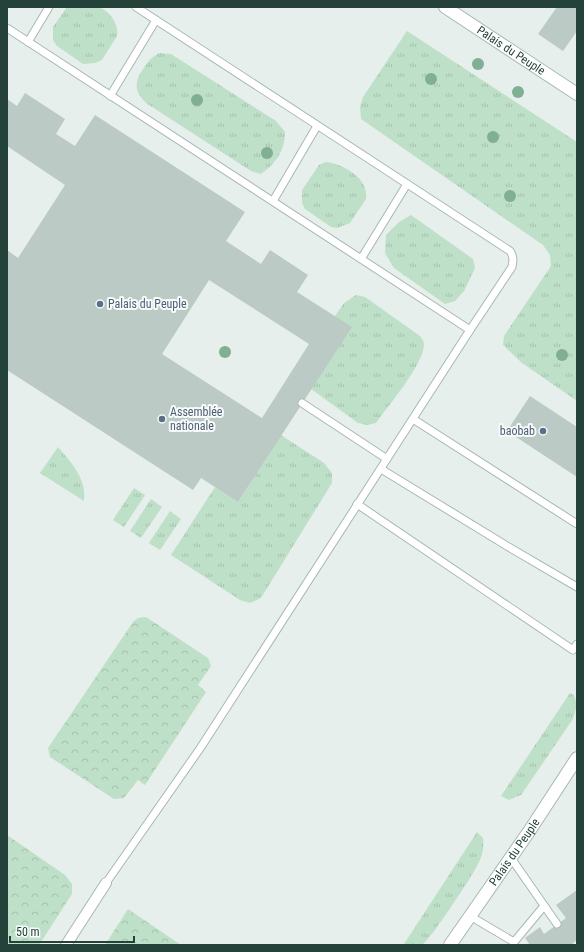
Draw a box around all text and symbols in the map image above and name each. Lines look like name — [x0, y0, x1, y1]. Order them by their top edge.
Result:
street label: Palais du Peuple — [474, 23, 548, 78]
place label: Palais du Peuple — [108, 297, 187, 311]
marker: Palais du Peuple — [95, 299, 105, 309]
place label: Assemblée nationale — [170, 405, 223, 433]
marker: Assemblée nationale — [157, 414, 167, 424]
place label: baobab — [500, 424, 535, 438]
marker: baobab — [538, 426, 548, 436]
street label: Palais du Peuple — [486, 816, 543, 889]
scale bar — [10, 918, 134, 944]
text: 50 m — [16, 925, 40, 939]

